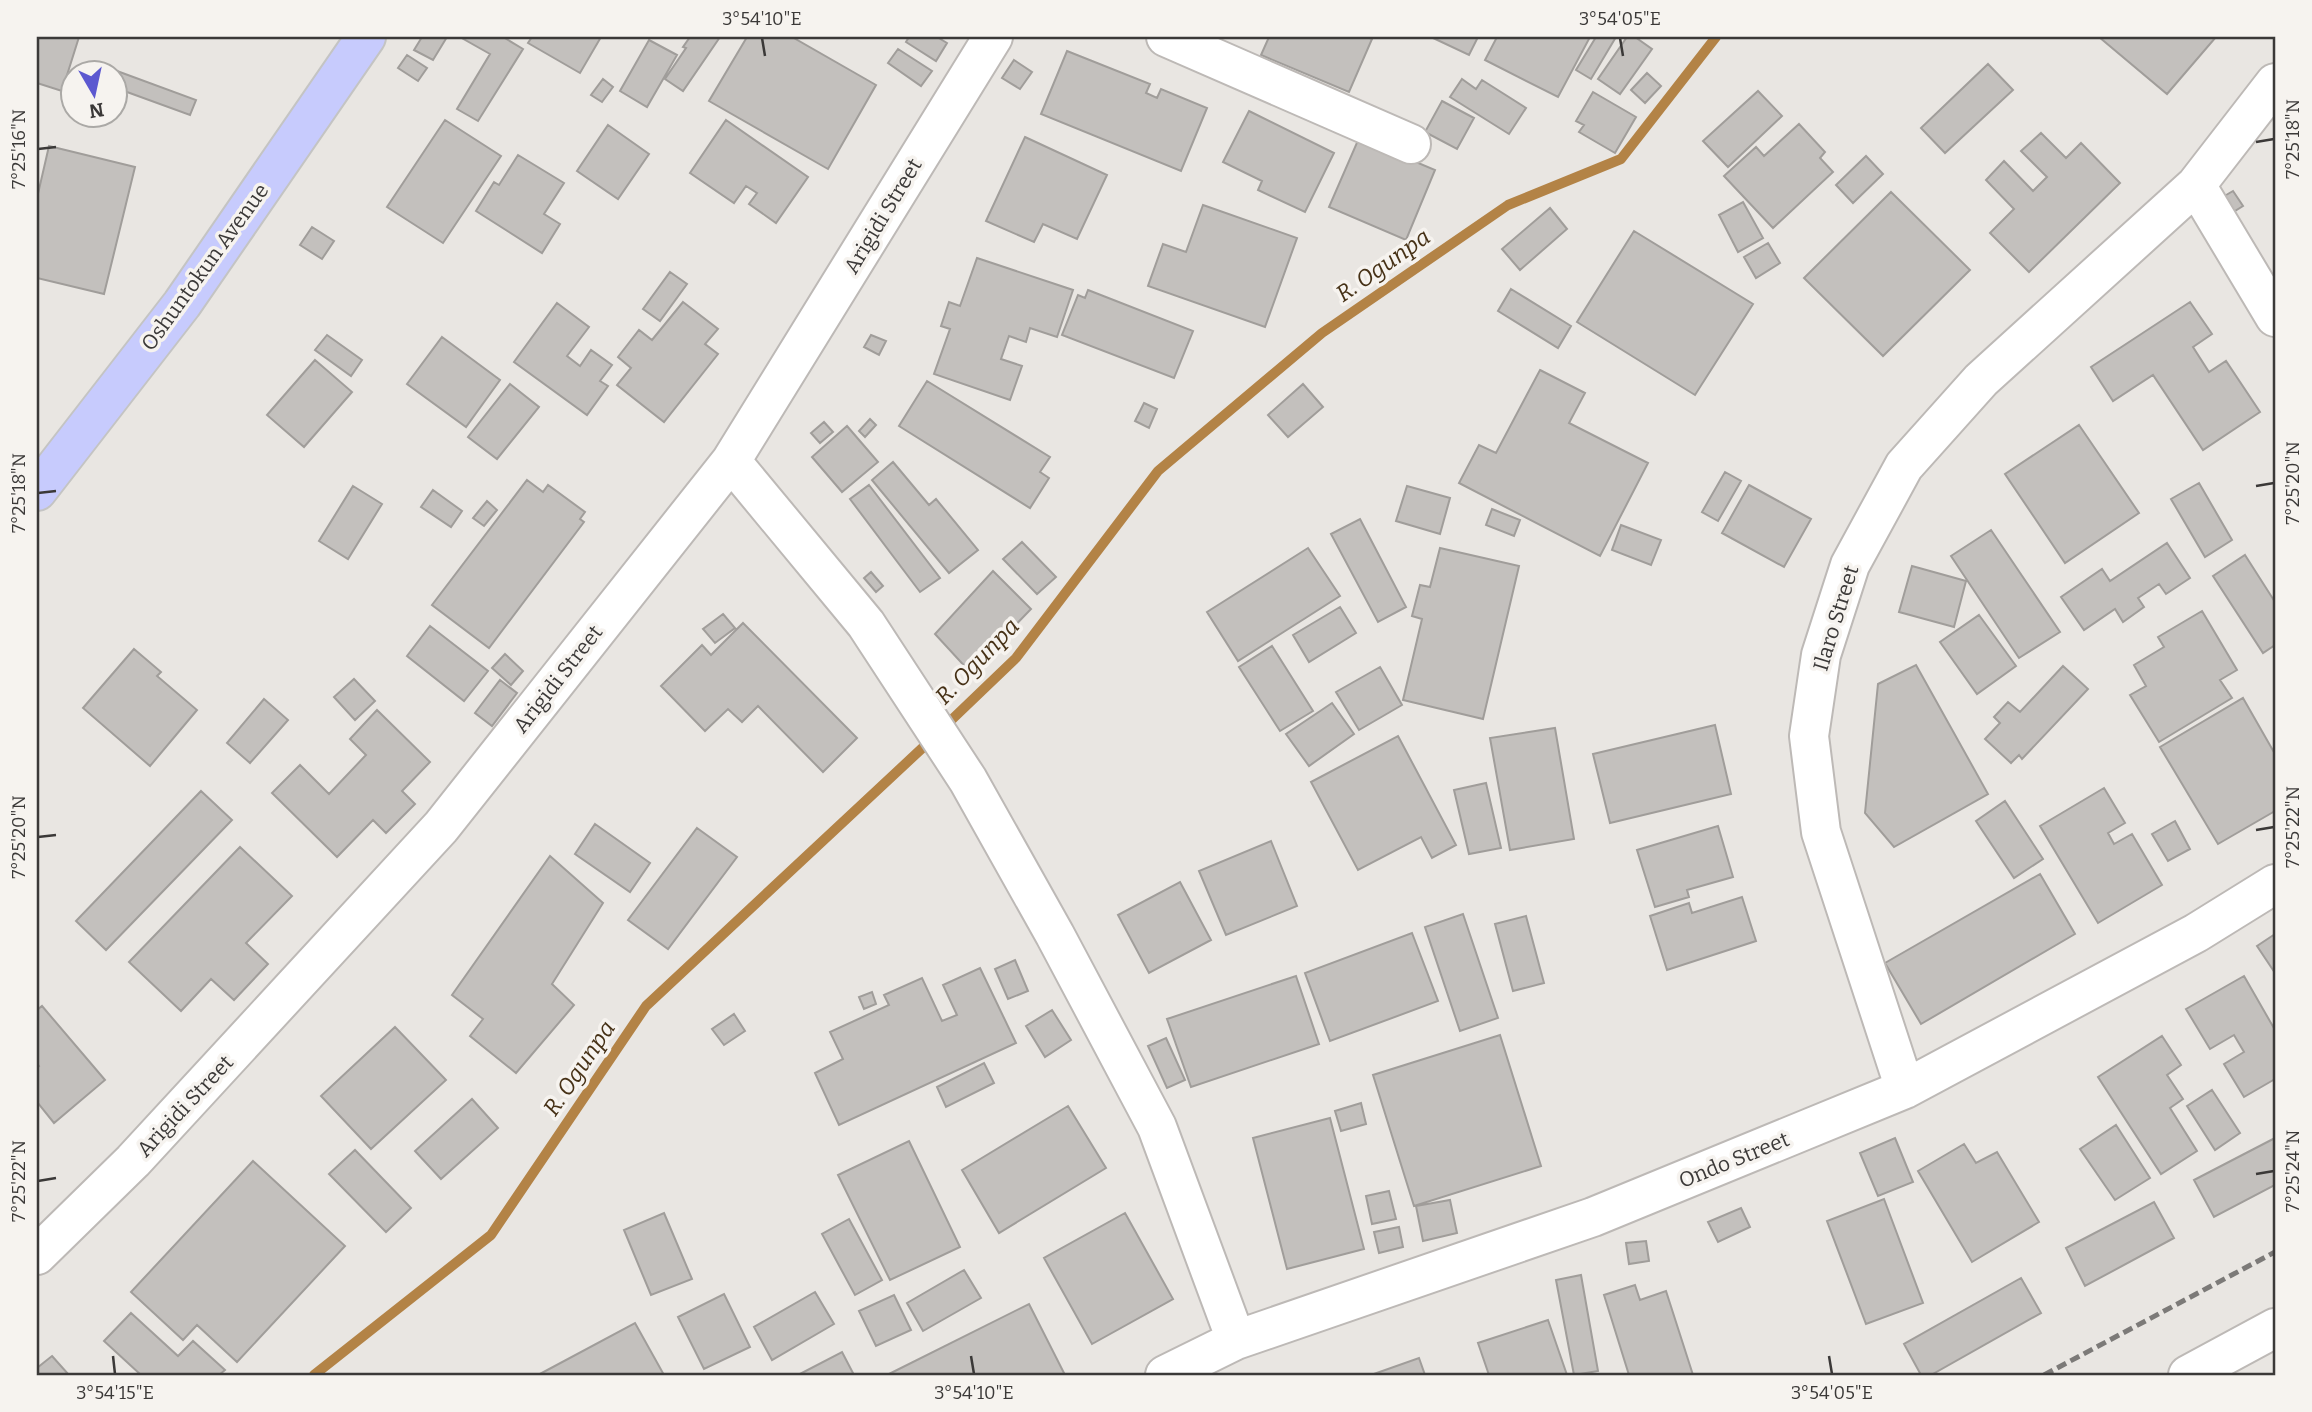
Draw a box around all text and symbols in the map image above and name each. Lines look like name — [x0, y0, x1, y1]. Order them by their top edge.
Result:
text: 3°54'10"E — [722, 8, 802, 30]
text: 3°54'05"E — [1579, 8, 1661, 30]
north arrow — [60, 60, 130, 130]
text: N — [87, 98, 106, 123]
text: 7°25'18"N — [2282, 99, 2304, 179]
text: 7°25'16"N — [8, 109, 30, 189]
street label: Arigidi Street — [838, 153, 928, 278]
street label: Oshuntokun Avenue — [136, 178, 274, 356]
water label: R. Ogunpa — [1330, 222, 1436, 308]
text: 7°25'20"N — [2282, 441, 2304, 525]
text: 7°25'18"N — [8, 453, 30, 533]
street label: Ilaro Street — [1808, 562, 1864, 674]
water label: R. Ogunpa — [929, 612, 1025, 710]
street label: Arigidi Street — [508, 620, 608, 738]
text: 7°25'22"N — [2282, 786, 2304, 868]
text: 7°25'20"N — [8, 795, 30, 879]
water label: R. Ogunpa — [537, 1015, 621, 1121]
street label: Arigidi Street — [131, 1049, 239, 1162]
street label: Ondo Street — [1675, 1126, 1793, 1194]
text: 7°25'24"N — [2282, 1130, 2304, 1212]
text: 7°25'22"N — [8, 1140, 30, 1222]
text: 3°54'15"E — [76, 1382, 154, 1404]
text: 3°54'10"E — [934, 1382, 1014, 1404]
text: 3°54'05"E — [1791, 1382, 1873, 1404]

